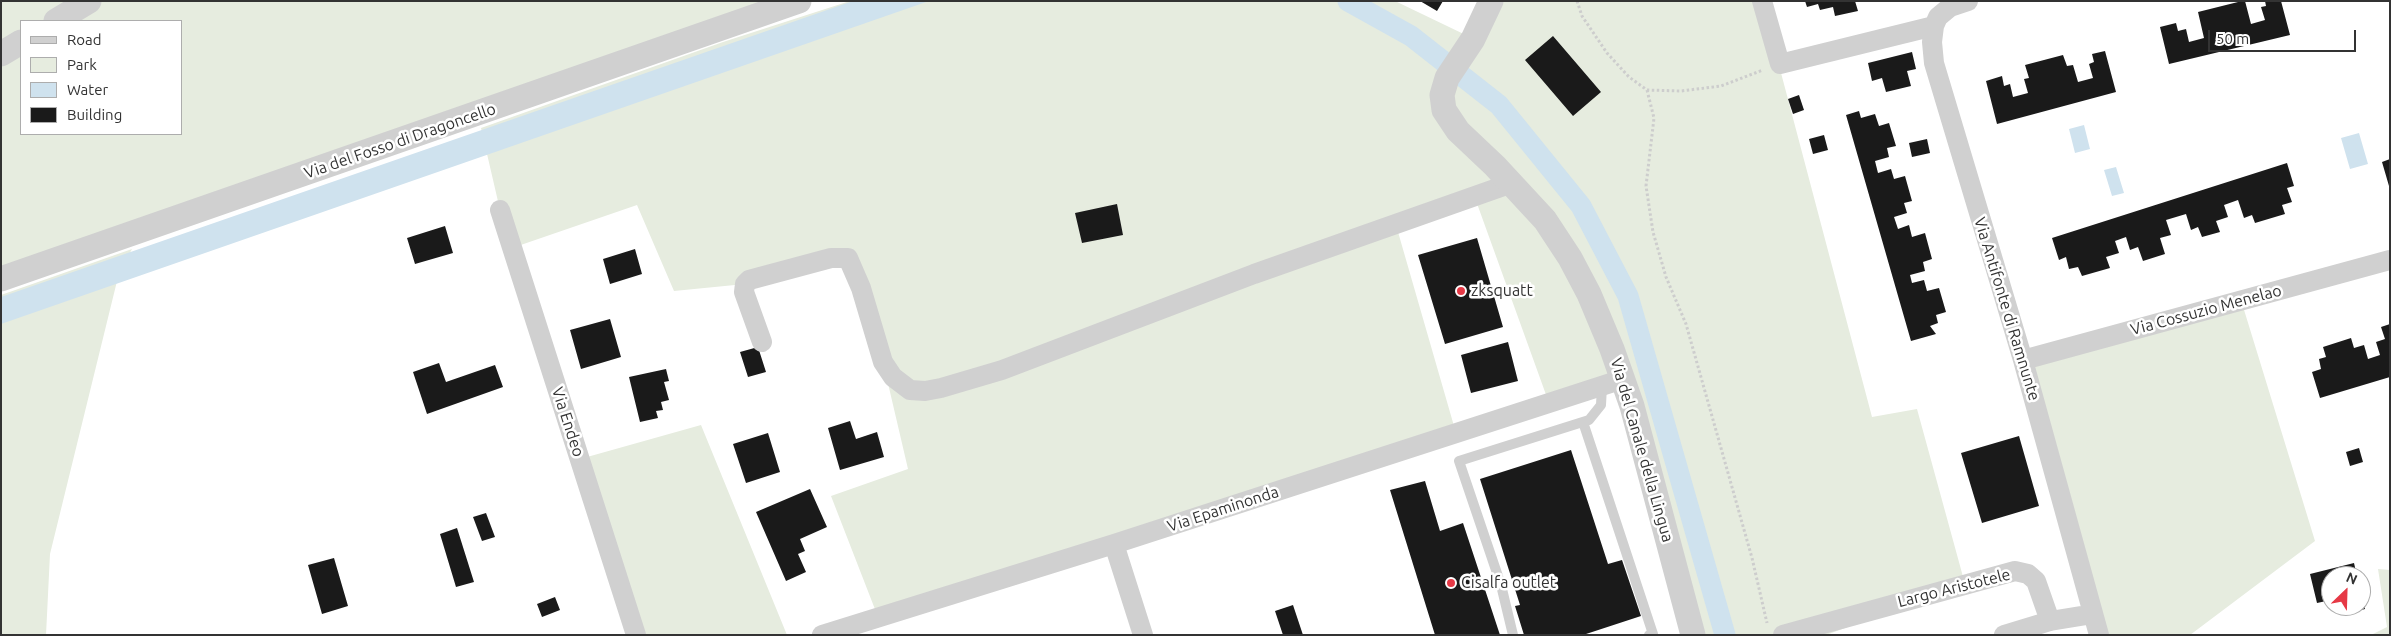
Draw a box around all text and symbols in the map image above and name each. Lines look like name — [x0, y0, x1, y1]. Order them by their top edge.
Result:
legend — [20, 20, 182, 135]
scale bar — [2211, 20, 2358, 52]
text: 50 m — [2216, 30, 2249, 47]
text: Road — [67, 31, 102, 48]
text: Park — [67, 56, 97, 73]
text: Water — [67, 81, 108, 98]
street label: Via del Fosso di Dragoncello — [302, 99, 498, 183]
text: Building — [67, 106, 122, 123]
street label: Via Antifonte di Ramnunte — [1970, 215, 2044, 403]
place label: zksquatt — [1471, 281, 1533, 301]
street label: Via Cossuzio Menelao — [2128, 281, 2284, 339]
marker: zksquatt — [1455, 285, 1467, 297]
street label: Via del Canale della Lingua — [1606, 356, 1678, 544]
street label: Via Endeo — [548, 385, 588, 459]
street label: Via Epaminonda — [1165, 482, 1281, 536]
street label: Largo Aristotele — [1896, 565, 2012, 611]
north arrow — [2321, 566, 2371, 616]
text: N — [2344, 569, 2360, 588]
place label: Cisalfa outlet — [1461, 573, 1556, 593]
marker: Cisalfa outlet — [1445, 577, 1457, 589]

